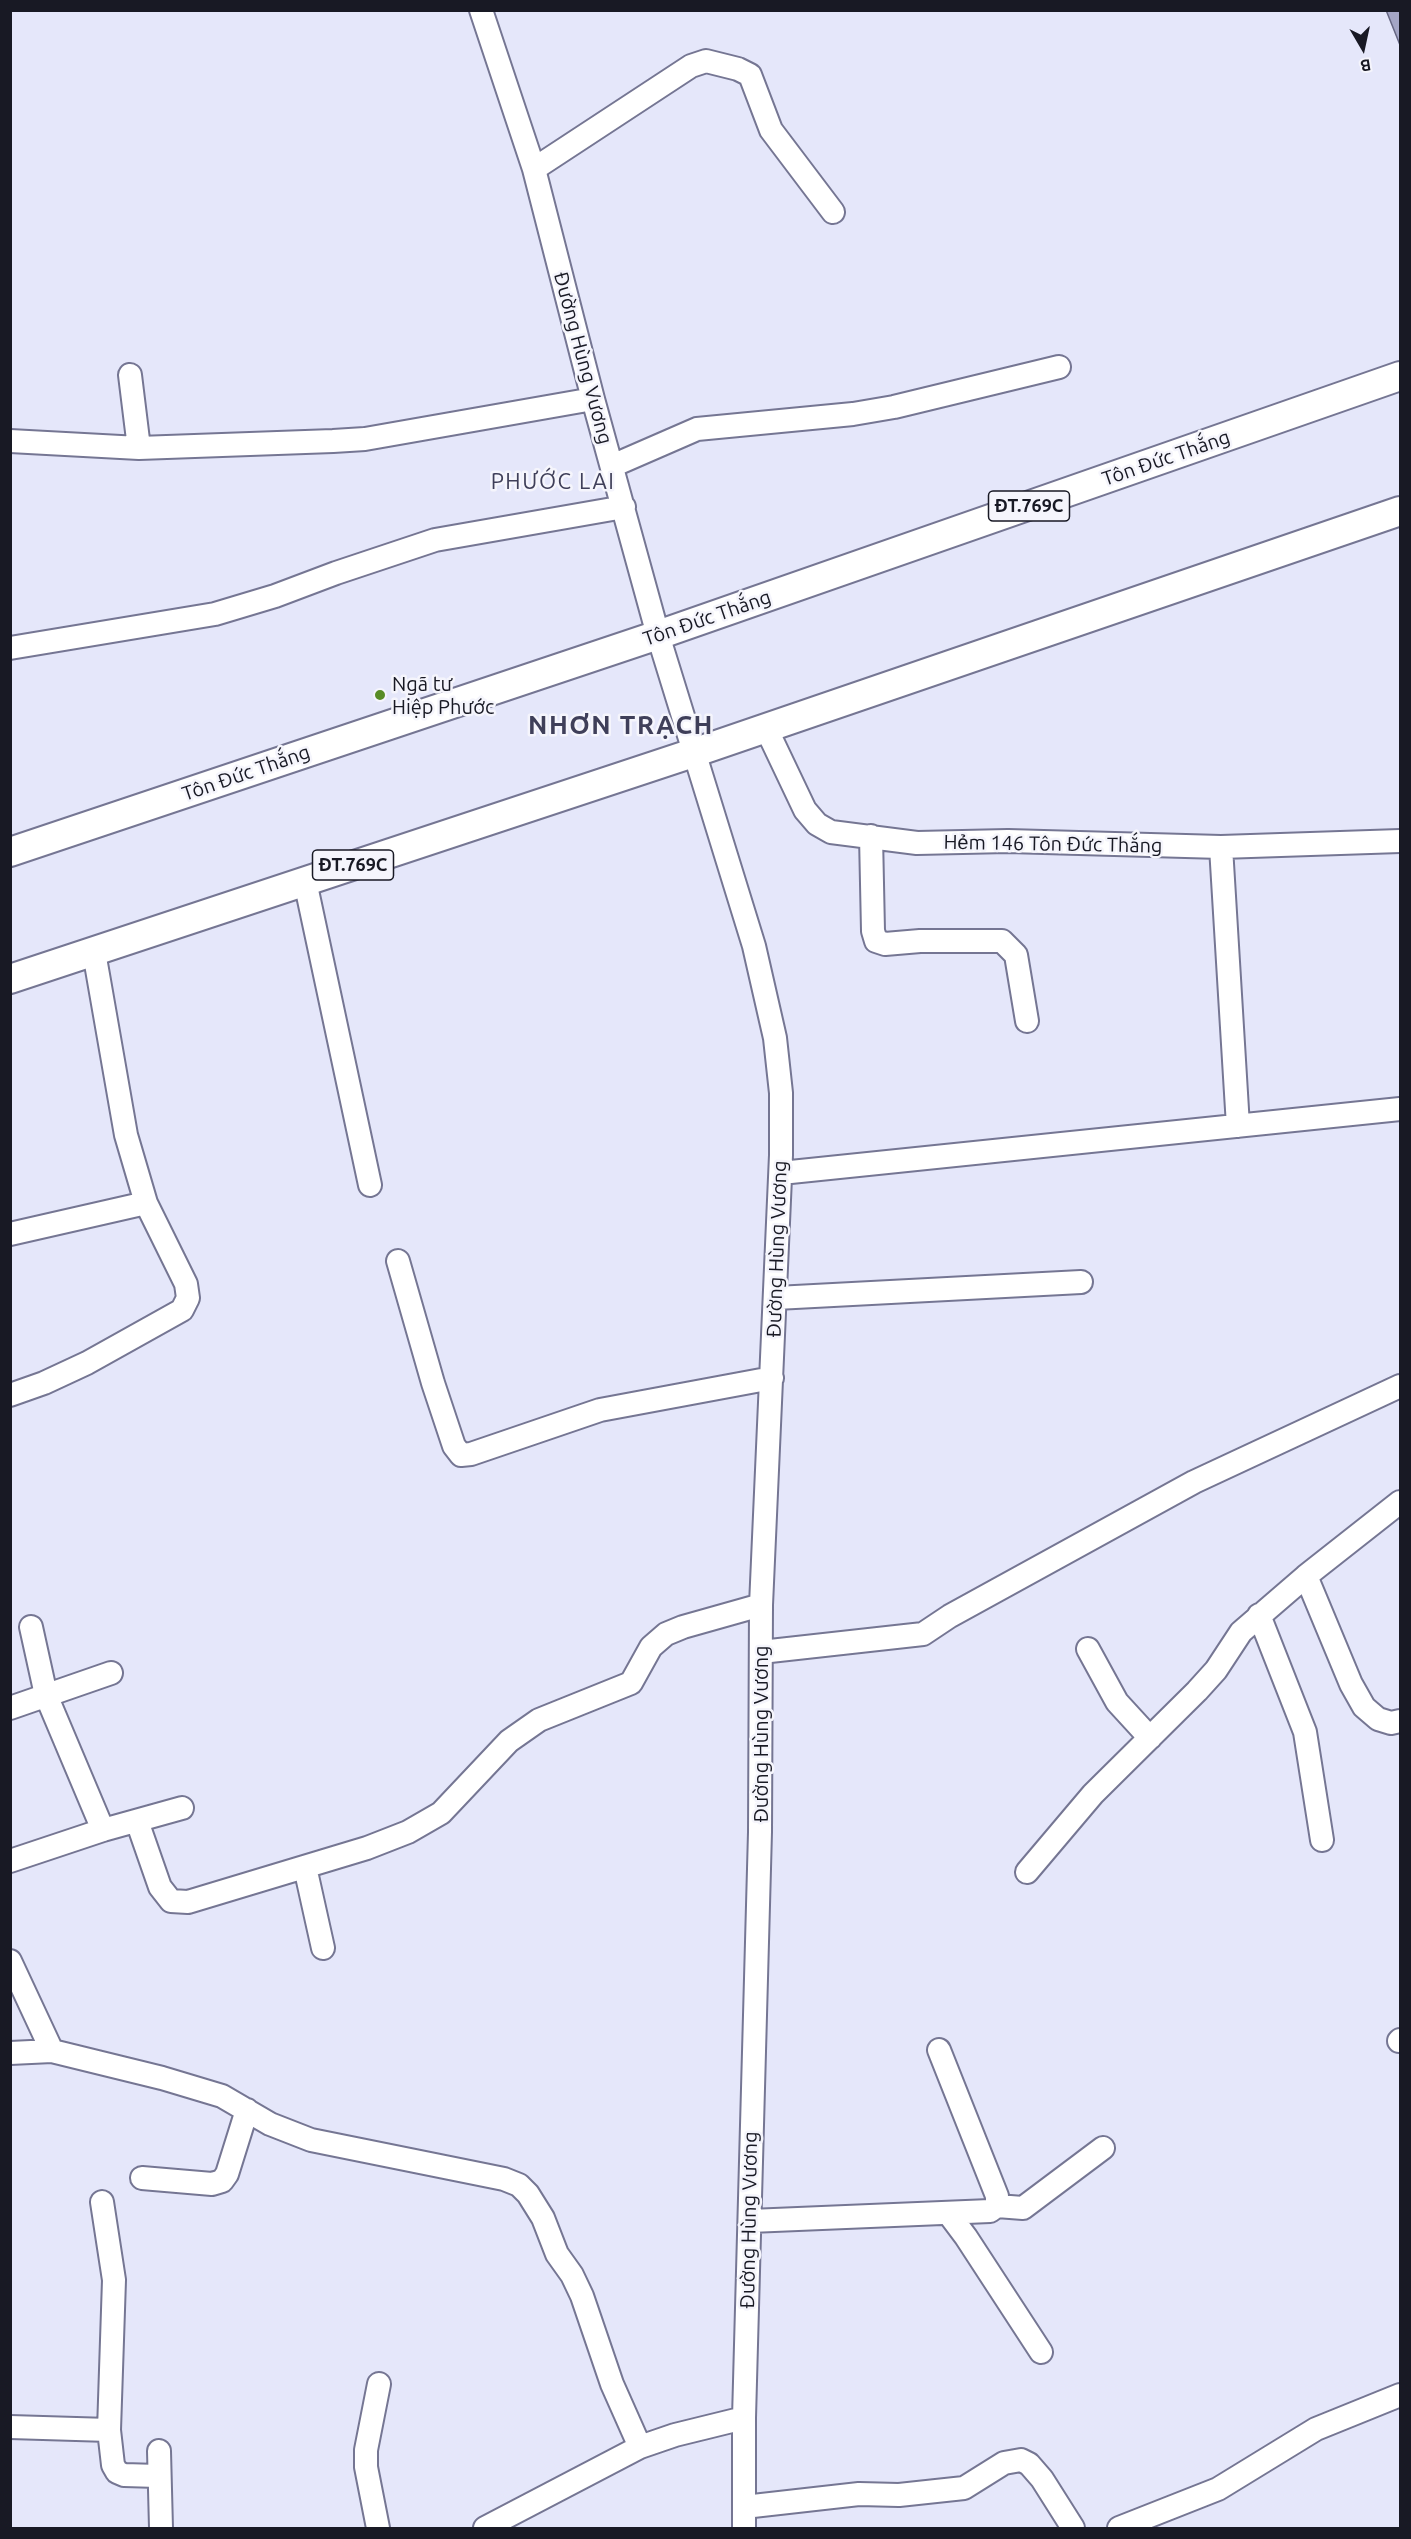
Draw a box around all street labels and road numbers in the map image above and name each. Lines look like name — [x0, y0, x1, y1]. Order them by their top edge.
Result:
street label: Đường Hùng Vương — [548, 269, 618, 447]
street label: Tôn Đức Thắng — [1099, 425, 1233, 491]
road number: ĐT.769C — [988, 491, 1070, 521]
street label: Tôn Đức Thắng — [640, 585, 774, 651]
street label: Tôn Đức Thắng — [179, 740, 313, 806]
street label: Hẻm 146 Tôn Đức Thắng — [943, 830, 1163, 858]
road number: ĐT.769C — [312, 850, 394, 880]
street label: Đường Hùng Vương — [762, 1160, 792, 1338]
street label: Đường Hùng Vương — [749, 1645, 773, 1823]
street label: Đường Hùng Vương — [735, 2131, 763, 2309]

